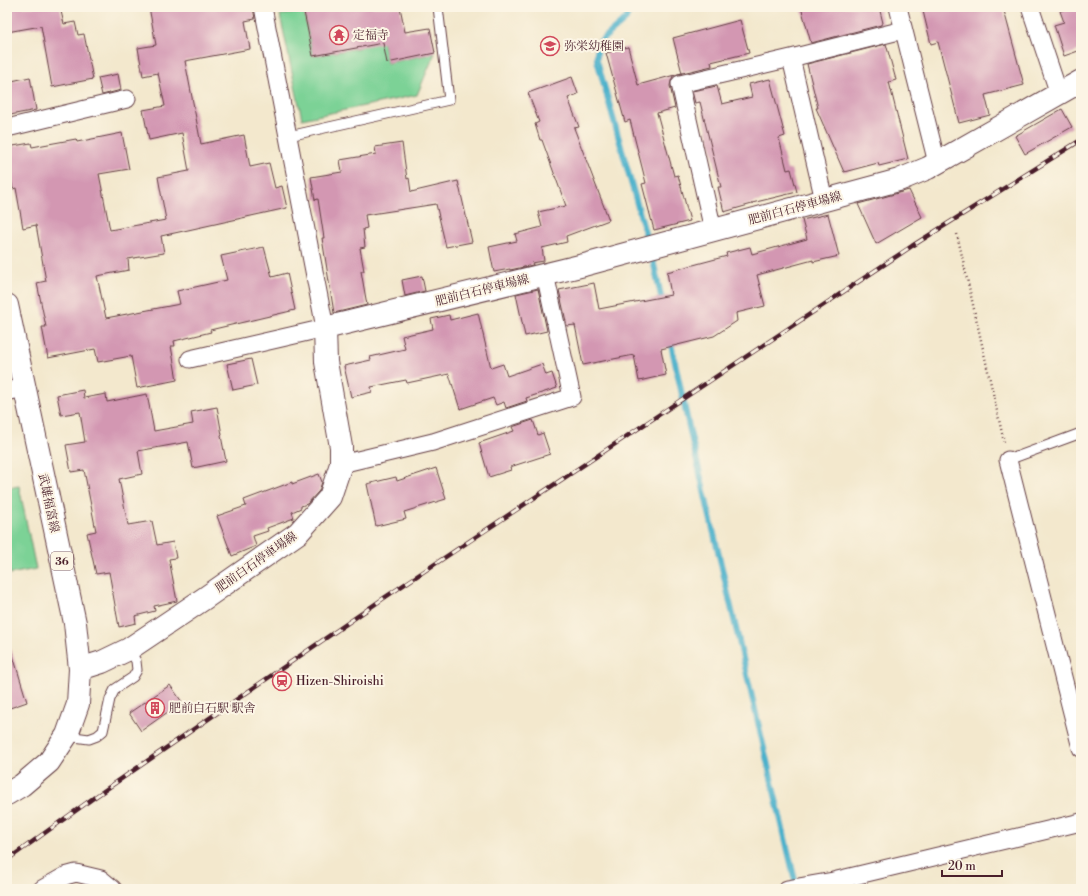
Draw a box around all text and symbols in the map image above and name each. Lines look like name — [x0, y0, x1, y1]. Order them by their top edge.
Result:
temple icon: 定福寺 — [328, 24, 350, 46]
place label: 定福寺 — [353, 28, 389, 43]
school or university icon: 弥栄幼稚園 — [539, 35, 561, 57]
place label: 弥栄幼稚園 — [564, 39, 624, 54]
street label: 肥前白石停車場線 — [747, 189, 843, 228]
street label: 肥前白石停車場線 — [434, 272, 531, 309]
street label: 武雄福富線 — [35, 472, 62, 534]
street label: 肥前白石停車場線 — [213, 529, 300, 596]
road number: 36 — [51, 552, 73, 570]
station icon: Hizen-Shiroishi — [271, 670, 293, 692]
place label: Hizen-Shiroishi — [296, 674, 384, 689]
building icon: 肥前白石駅 駅舎 — [144, 697, 166, 719]
place label: 肥前白石駅 駅舎 — [169, 701, 255, 716]
scale bar — [942, 852, 1002, 878]
text: 20 m — [948, 859, 976, 874]

